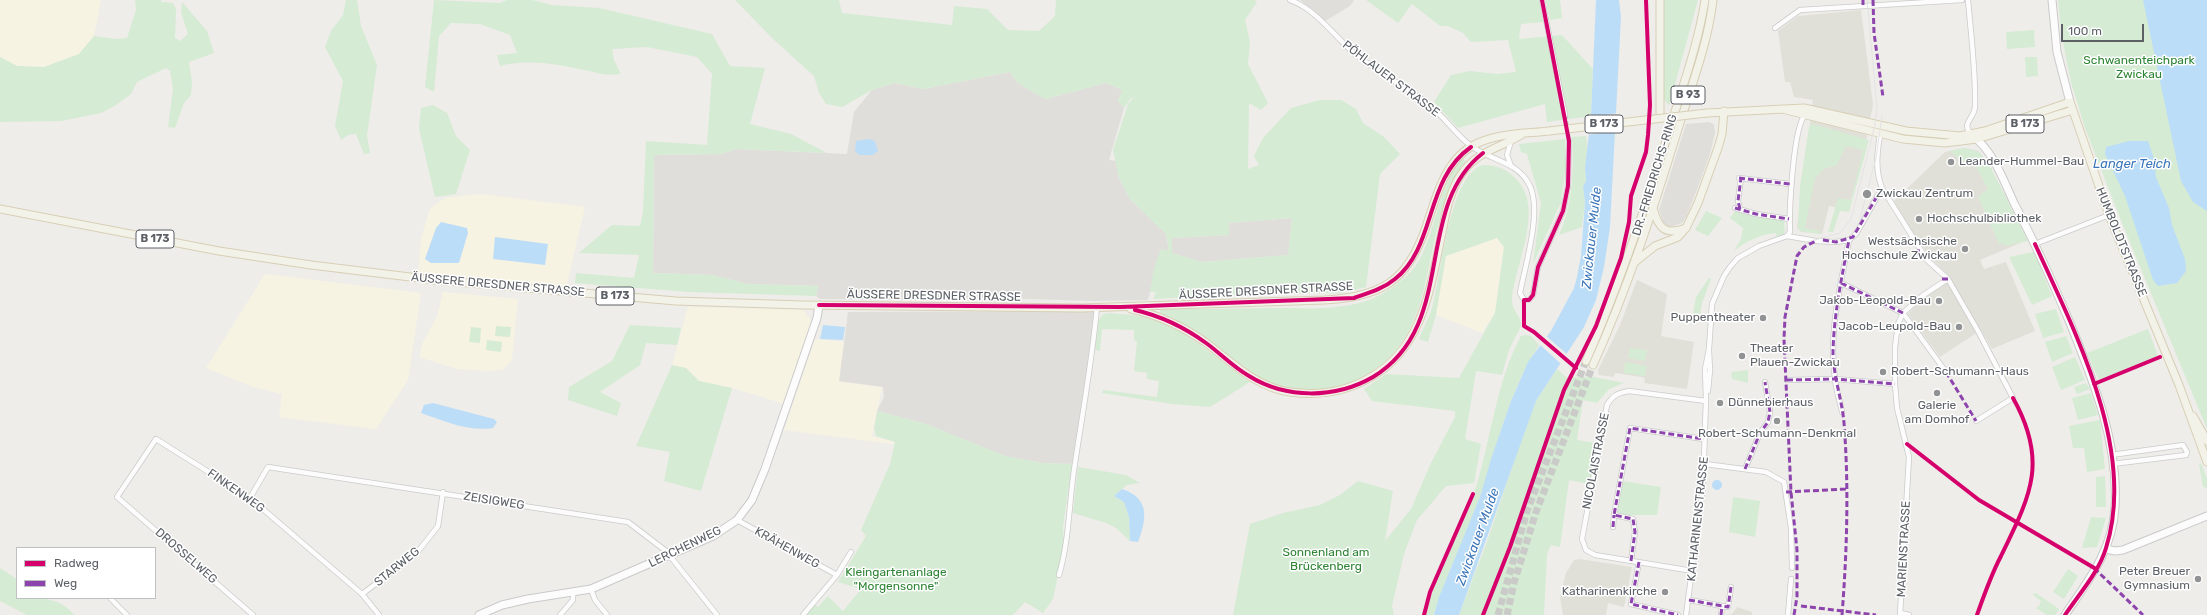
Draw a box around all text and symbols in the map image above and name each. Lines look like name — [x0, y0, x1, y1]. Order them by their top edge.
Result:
scale bar — [2063, 16, 2146, 42]
text: 100 m — [2068, 24, 2102, 38]
street label: PÖHLAUER STRASSE — [1340, 38, 1442, 120]
park label: Schwanenteichpark Zwickau — [2083, 54, 2195, 82]
road number: B 93 — [1671, 86, 1705, 104]
street label: DR.-FRIEDRICHS-RING — [1630, 112, 1680, 238]
road number: B 173 — [1585, 115, 1623, 133]
road number: B 173 — [2006, 115, 2044, 133]
place label: Leander-Hummel-Bau — [1959, 155, 2084, 169]
water label: Langer Teich — [2093, 156, 2171, 172]
marker: Leander-Hummel-Bau — [1946, 157, 1956, 167]
street label: HUMBOLDTSTRASSE — [2092, 185, 2150, 299]
water label: Zwickauer Mulde — [1579, 186, 1605, 290]
place label: Zwickau Zentrum — [1876, 187, 1973, 201]
marker: Zwickau Zentrum — [1861, 188, 1873, 200]
place label: Hochschulbibliothek — [1927, 212, 2041, 226]
marker: Hochschulbibliothek — [1914, 214, 1924, 224]
road number: B 173 — [136, 230, 174, 248]
place label: Westsächsische Hochschule Zwickau — [1842, 235, 1957, 263]
marker: Westsächsische Hochschule Zwickau — [1960, 244, 1970, 254]
street label: ÄUSSERE DRESDNER STRASSE — [411, 270, 585, 300]
street label: ÄUSSERE DRESDNER STRASSE — [1179, 279, 1353, 303]
road number: B 173 — [596, 287, 634, 305]
street label: ÄUSSERE DRESDNER STRASSE — [847, 287, 1021, 305]
place label: Jakob-Leopold-Bau — [1819, 294, 1931, 308]
marker: Jakob-Leopold-Bau — [1934, 296, 1944, 306]
place label: Puppentheater — [1671, 311, 1755, 325]
marker: Puppentheater — [1758, 313, 1768, 323]
place label: Jacob-Leupold-Bau — [1838, 320, 1951, 334]
marker: Jacob-Leupold-Bau — [1954, 322, 1964, 332]
place label: Theater Plauen-Zwickau — [1750, 342, 1840, 370]
marker: Theater Plauen-Zwickau — [1737, 351, 1747, 361]
place label: Robert-Schumann-Haus — [1891, 365, 2029, 379]
marker: Robert-Schumann-Haus — [1878, 367, 1888, 377]
marker: Galerie am Domhof — [1932, 388, 1942, 398]
place label: Dünnebierhaus — [1728, 396, 1813, 410]
marker: Dünnebierhaus — [1715, 398, 1725, 408]
place label: Galerie am Domhof — [1905, 399, 1969, 427]
street label: NICOLAISTRASSE — [1580, 411, 1612, 511]
marker: Robert-Schumann-Denkmal — [1772, 416, 1782, 426]
place label: Robert-Schumann-Denkmal — [1698, 427, 1856, 441]
street label: KATHARINENSTRASSE — [1684, 456, 1712, 582]
street label: FINKENWEG — [205, 466, 267, 516]
water label: Zwickauer Mulde — [1453, 486, 1503, 588]
street label: ZEISIGWEG — [462, 489, 526, 513]
street label: MARIENSTRASSE — [1894, 500, 1914, 598]
street label: LERCHENWEG — [646, 523, 724, 571]
street label: KRÄHENWEG — [752, 524, 822, 572]
street label: DROSSELWEG — [152, 525, 220, 587]
street label: STARWEG — [371, 544, 423, 590]
park label: Sonnenland am Brückenberg — [1282, 546, 1370, 574]
legend — [16, 547, 156, 599]
text: Radweg — [54, 556, 99, 570]
place label: Peter Breuer Gymnasium — [2119, 565, 2190, 593]
park label: Kleingartenanlage "Morgensonne" — [845, 566, 947, 594]
marker: Peter Breuer Gymnasium — [2193, 574, 2203, 584]
text: Weg — [54, 576, 77, 590]
place label: Katharinenkirche — [1562, 585, 1657, 599]
marker: Katharinenkirche — [1660, 587, 1670, 597]

